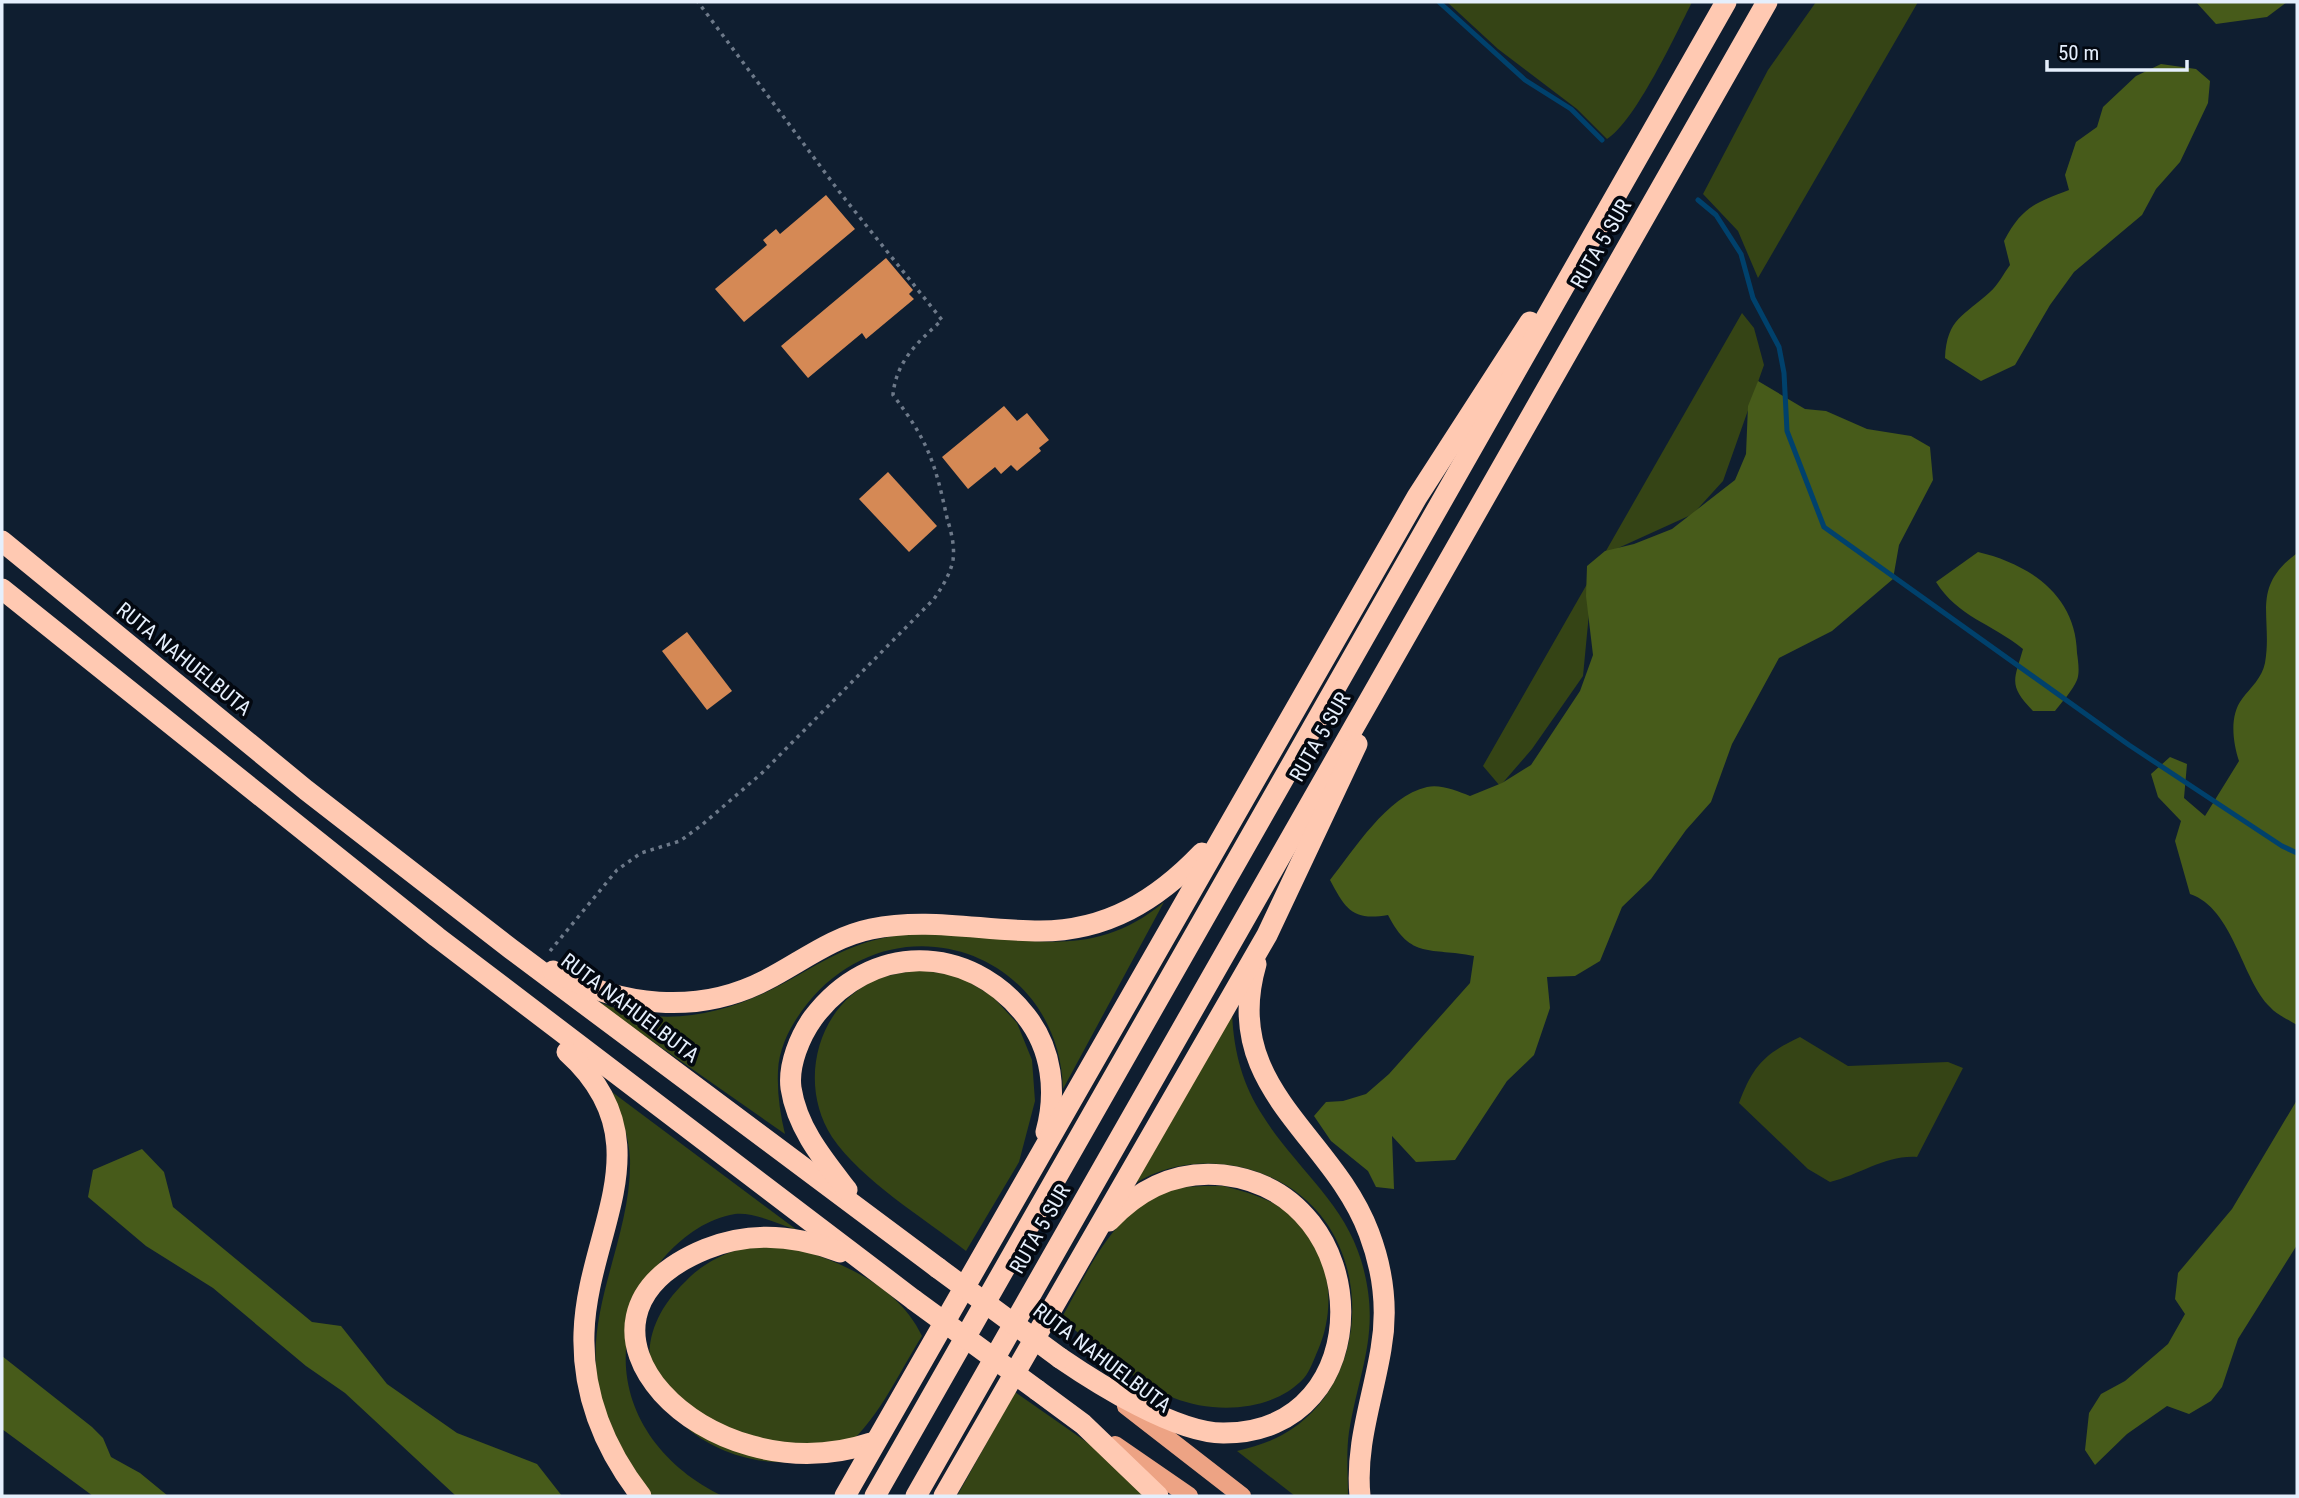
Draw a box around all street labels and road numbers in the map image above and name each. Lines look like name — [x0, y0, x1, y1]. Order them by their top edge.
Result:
street label: RUTA 5 SUR — [1566, 195, 1636, 293]
street label: RUTA NAHUELBUTA — [112, 597, 256, 721]
street label: RUTA 5 SUR — [1285, 688, 1355, 786]
street label: RUTA NAHUELBUTA — [556, 948, 704, 1068]
street label: RUTA 5 SUR — [1005, 1180, 1075, 1278]
street label: RUTA NAHUELBUTA — [1028, 1298, 1176, 1418]

